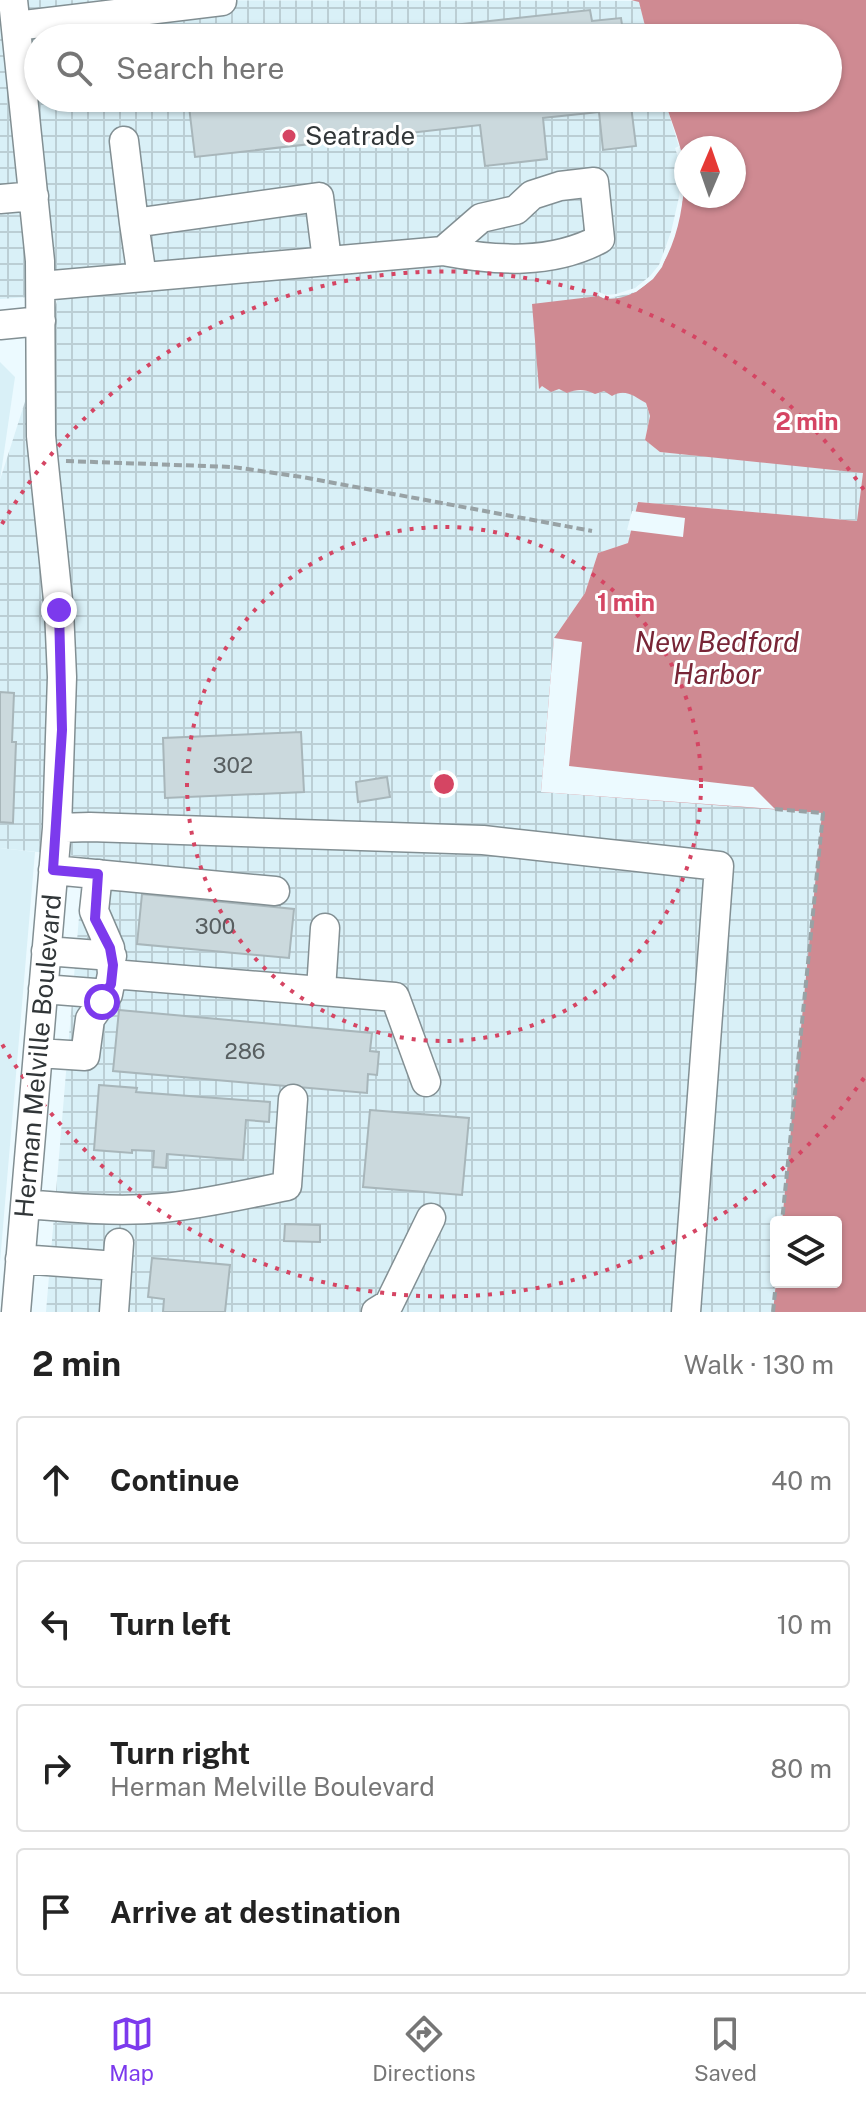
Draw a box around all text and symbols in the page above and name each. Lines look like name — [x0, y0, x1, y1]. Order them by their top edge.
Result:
search box — [24, 24, 842, 112]
icon: search — [52, 46, 96, 90]
text: Search here — [116, 50, 284, 86]
place label: Seatrade — [305, 120, 415, 151]
marker: Seatrade — [280, 127, 298, 145]
north arrow — [674, 136, 746, 208]
text: 2 min — [776, 407, 838, 435]
text: 1 min — [597, 588, 655, 616]
route end — [41, 592, 77, 628]
water label: New Bedford Harbor — [635, 625, 799, 690]
house number: 302 — [213, 752, 253, 778]
centre of rings — [430, 770, 458, 798]
street label: Herman Melville Boulevard — [8, 893, 67, 1219]
house number: 300 — [195, 913, 235, 939]
route start — [84, 984, 120, 1020]
house number: 286 — [225, 1038, 265, 1064]
map controls — [770, 1216, 842, 1288]
button: layers — [770, 1216, 842, 1288]
text: 2 min — [32, 1344, 121, 1384]
text: Walk · 130 m — [684, 1349, 834, 1380]
icon: ahead — [34, 1458, 78, 1502]
text: Continue — [110, 1462, 240, 1498]
text: 40 m — [771, 1465, 832, 1496]
icon: left — [34, 1602, 78, 1646]
text: Turn left — [110, 1606, 231, 1642]
text: 10 m — [777, 1609, 832, 1640]
text: Turn right — [110, 1735, 250, 1771]
icon: right — [34, 1746, 78, 1790]
text: 80 m — [771, 1753, 832, 1784]
text: Herman Melville Boulevard — [110, 1771, 435, 1802]
icon: arrive — [34, 1890, 78, 1934]
text: Arrive at destination — [110, 1894, 401, 1930]
tab: Map — [109, 2012, 154, 2086]
tab: Directions — [372, 2012, 476, 2086]
tab: Saved — [694, 2012, 757, 2086]

